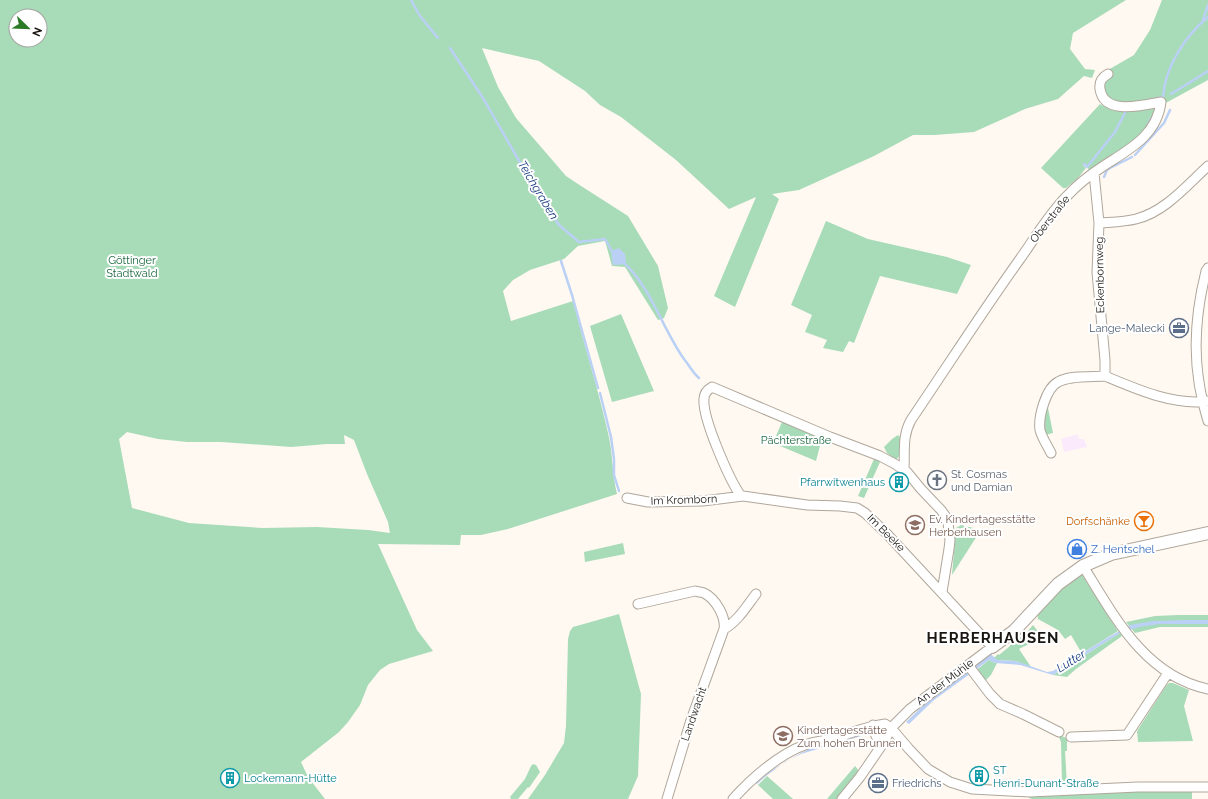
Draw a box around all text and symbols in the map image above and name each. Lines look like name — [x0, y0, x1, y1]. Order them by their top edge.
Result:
north arrow — [8, 8, 48, 48]
text: N — [29, 25, 44, 38]
water label: Teichgraben — [515, 158, 561, 222]
street label: Oberstraße — [1027, 192, 1073, 245]
street label: Eckenbornweg — [1093, 237, 1107, 313]
park label: Göttinger Stadtwald — [106, 254, 158, 280]
office icon: Lange-Malecki — [1168, 317, 1190, 339]
place label: Lange-Malecki — [1089, 322, 1165, 335]
park label: Pächterstraße — [761, 434, 832, 447]
place label: St. Cosmas und Damian — [951, 468, 1012, 494]
church icon: St. Cosmas und Damian — [926, 469, 948, 491]
building icon: Pfarrwitwenhaus — [888, 471, 910, 493]
place label: Pfarrwitwenhaus — [800, 476, 885, 489]
street label: Im Kromborn — [650, 492, 718, 508]
bar icon: Dorfschänke — [1133, 510, 1155, 532]
street label: Im Beeke — [864, 511, 908, 555]
place label: Ev. Kindertagesstätte Herberhausen — [929, 513, 1036, 539]
school or university icon: Ev. Kindertagesstätte Herberhausen — [904, 514, 926, 536]
place label: Dorfschänke — [1066, 515, 1131, 528]
shop icon: Z. Hentschel — [1066, 538, 1088, 560]
place label: Z. Hentschel — [1091, 543, 1155, 556]
district label: HERBERHAUSEN — [926, 629, 1060, 647]
water label: Lutter — [1054, 646, 1089, 675]
street label: An der Mühle — [914, 656, 977, 708]
street label: Landwacht — [679, 685, 709, 743]
place label: Kindertagesstätte Zum hohen Brunnen — [797, 724, 902, 750]
school or university icon: Kindertagesstätte Zum hohen Brunnen — [772, 725, 794, 747]
place label: ST Henri-Dunant-Straße — [993, 764, 1099, 790]
building icon: ST Henri-Dunant-Straße — [968, 765, 990, 787]
building icon: Lockemann-Hütte — [219, 767, 241, 789]
place label: Lockemann-Hütte — [244, 772, 337, 785]
office icon: Friedrichs — [867, 772, 889, 794]
place label: Friedrichs — [892, 777, 942, 790]

